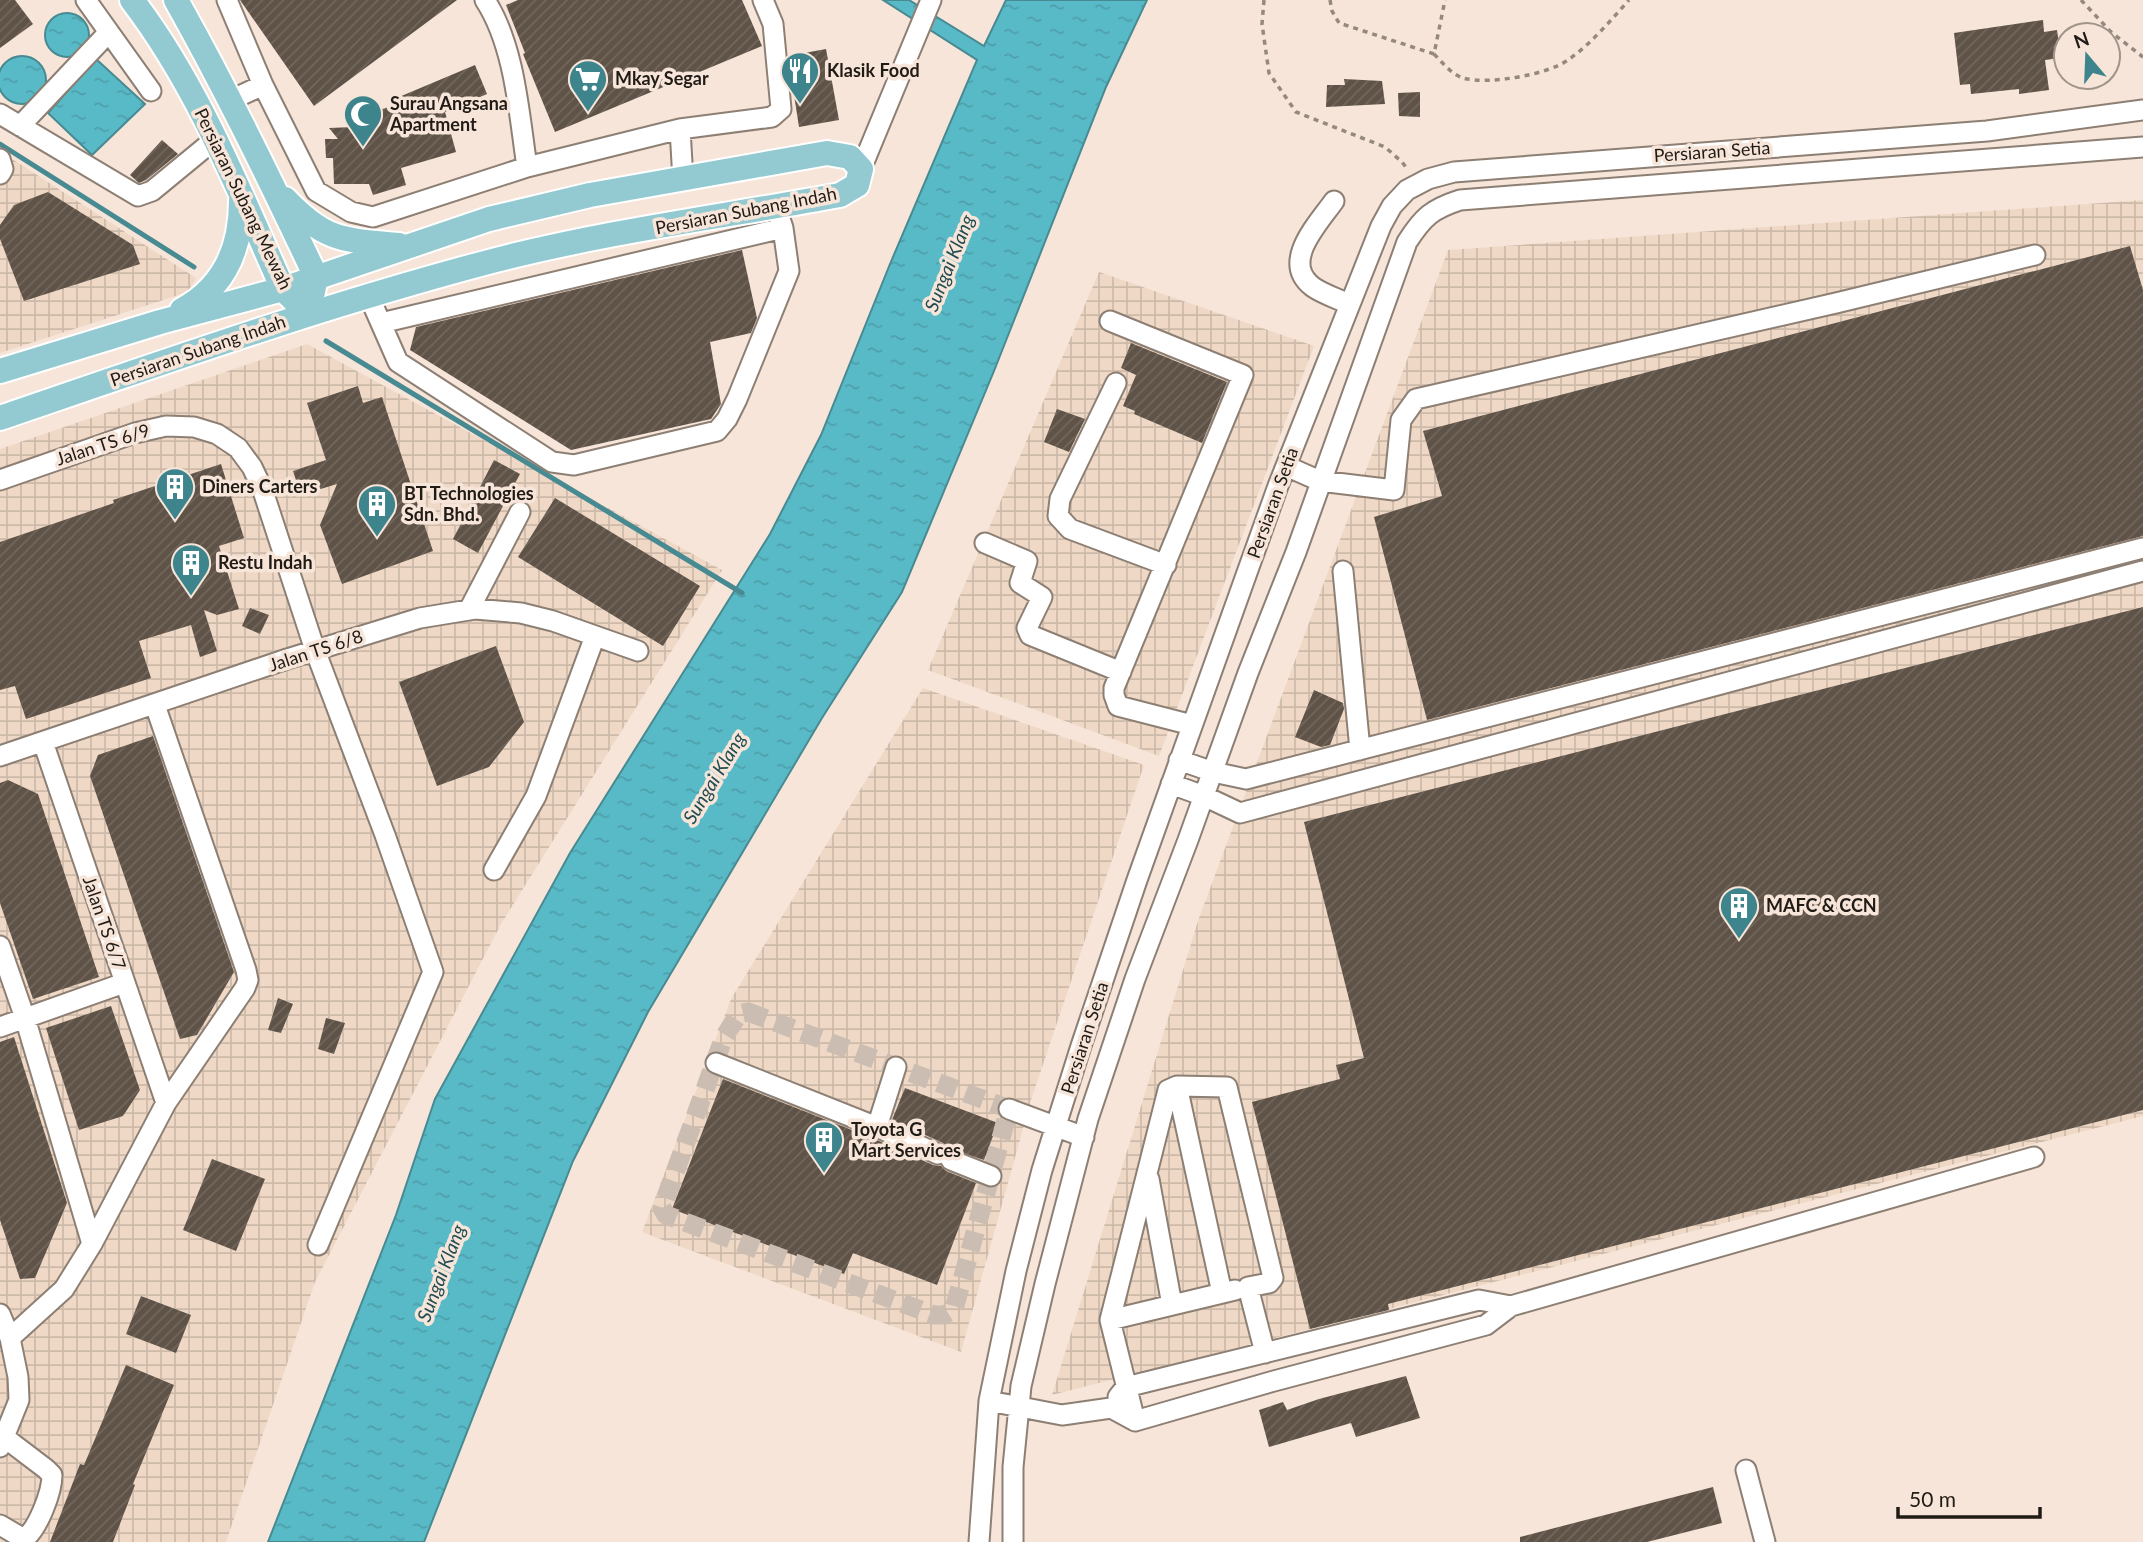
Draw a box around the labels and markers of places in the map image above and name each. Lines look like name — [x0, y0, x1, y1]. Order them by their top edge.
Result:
restaurant icon: Klasik Food — [779, 50, 821, 105]
supermarket icon: Mkay Segar — [567, 58, 609, 113]
place label: Klasik Food — [827, 59, 920, 81]
place label: Mkay Segar — [615, 67, 709, 89]
place label: Surau Angsana Apartment — [389, 92, 508, 135]
mosque icon: Surau Angsana Apartment — [342, 93, 384, 148]
building icon: Diners Carters — [154, 466, 196, 521]
place label: Diners Carters — [202, 475, 318, 497]
place label: BT Technologies Sdn. Bhd. — [404, 482, 534, 525]
building icon: BT Technologies Sdn. Bhd. — [356, 483, 398, 538]
building icon: Restu Indah — [170, 542, 212, 597]
place label: Restu Indah — [218, 551, 313, 573]
building icon: MAFC & CCN — [1718, 885, 1760, 940]
place label: MAFC & CCN — [1766, 894, 1877, 916]
place label: Toyota G Mart Services — [851, 1118, 961, 1161]
building icon: Toyota G Mart Services — [803, 1119, 845, 1174]

